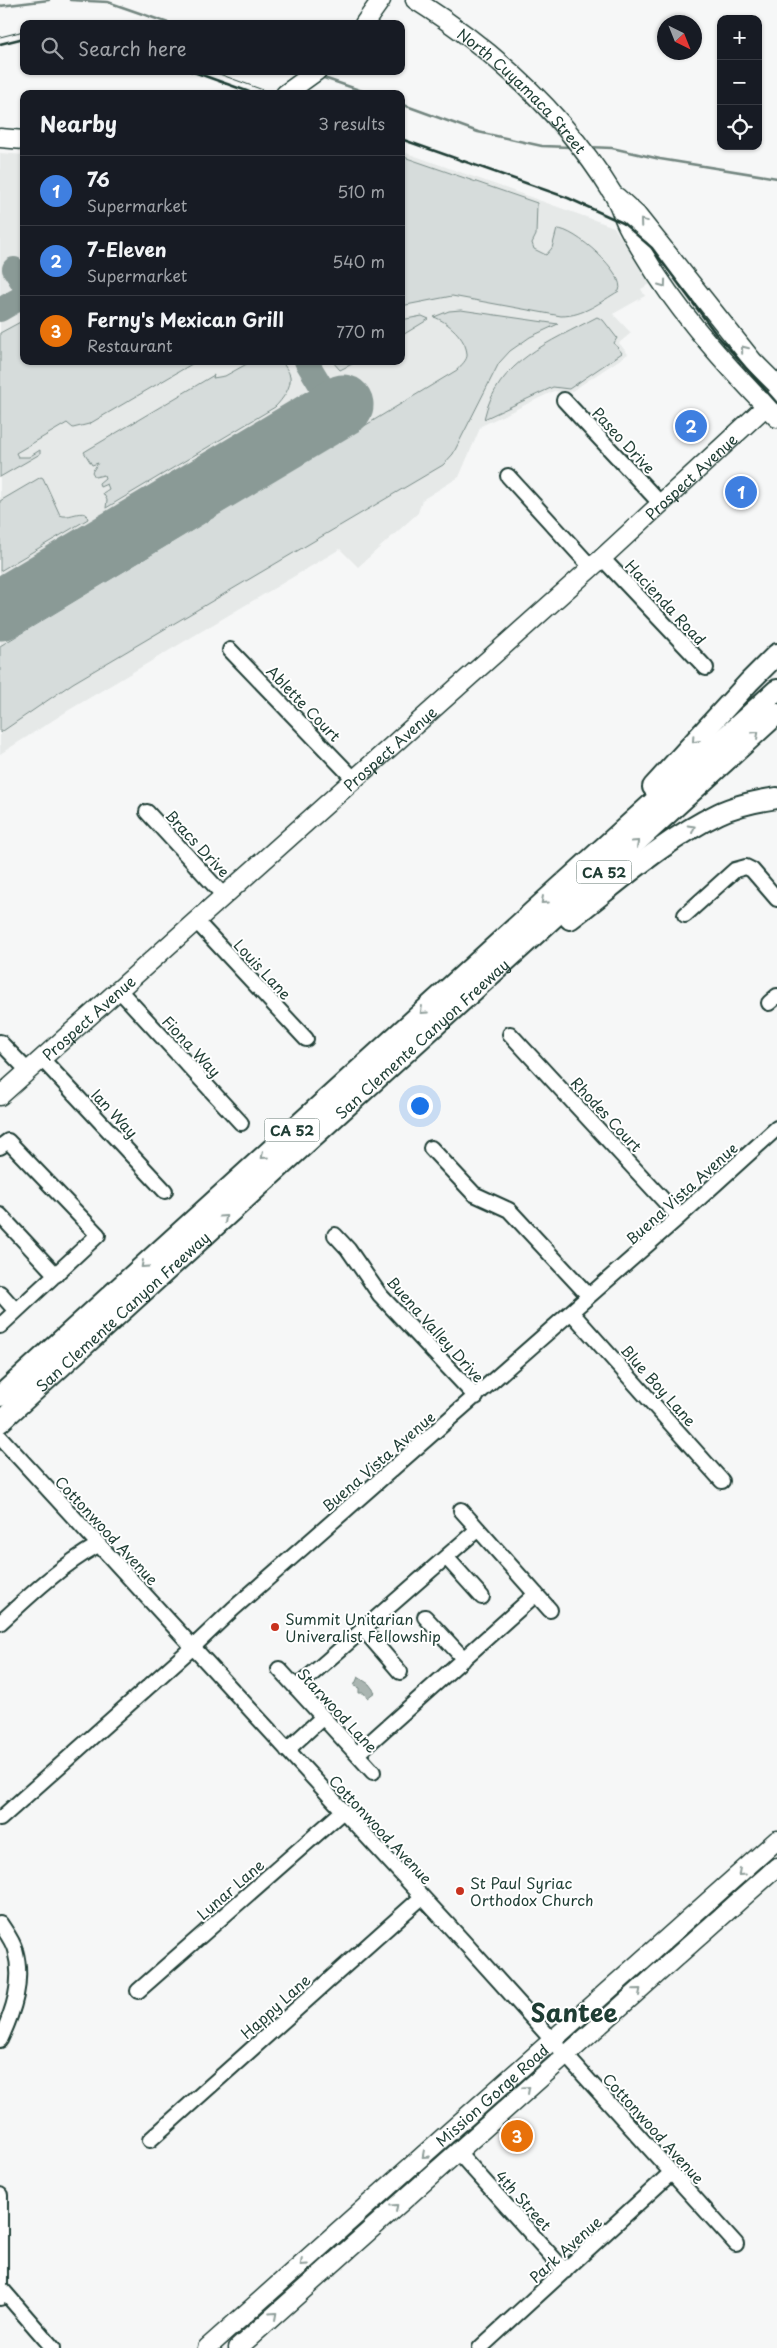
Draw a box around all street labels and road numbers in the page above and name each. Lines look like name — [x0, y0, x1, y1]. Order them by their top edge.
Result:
street label: North Cuyamaca Street — [453, 22, 593, 158]
street label: Paseo Drive — [587, 401, 661, 479]
street label: Prospect Avenue — [639, 427, 742, 525]
street label: Hacienda Road — [620, 554, 712, 650]
street label: Ablette Court — [262, 660, 346, 746]
street label: Prospect Avenue — [337, 700, 441, 796]
street label: Bracs Drive — [160, 804, 236, 882]
road number: CA 52 — [576, 860, 632, 884]
street label: Louis Lane — [229, 933, 297, 1005]
street label: San Clemente Canyon Freeway — [329, 953, 514, 1124]
street label: Prospect Avenue — [36, 969, 140, 1065]
street label: Fiona Way — [157, 1010, 227, 1082]
street label: Rhodes Court — [566, 1071, 648, 1157]
street label: Ian Way — [86, 1083, 144, 1143]
road number: CA 52 — [264, 1118, 320, 1142]
street label: Buena Vista Avenue — [620, 1136, 742, 1250]
street label: San Clemente Canyon Freeway — [30, 1225, 214, 1396]
street label: Buena Valley Drive — [382, 1271, 490, 1387]
street label: Blue Boy Lane — [616, 1339, 702, 1431]
street label: Buena Vista Avenue — [316, 1405, 440, 1517]
street label: Cottonwood Avenue — [50, 1470, 164, 1590]
street label: Starwood Lane — [292, 1662, 384, 1758]
street label: Cottonwood Avenue — [324, 1769, 438, 1889]
street label: Lunar Lane — [191, 1853, 269, 1925]
street label: Happy Lane — [235, 1968, 315, 2044]
street label: Mission Gorge Road — [430, 2038, 553, 2151]
street label: Cottonwood Avenue — [598, 2067, 710, 2189]
street label: 4th Street — [491, 2165, 557, 2235]
street label: Park Avenue — [524, 2210, 606, 2288]

